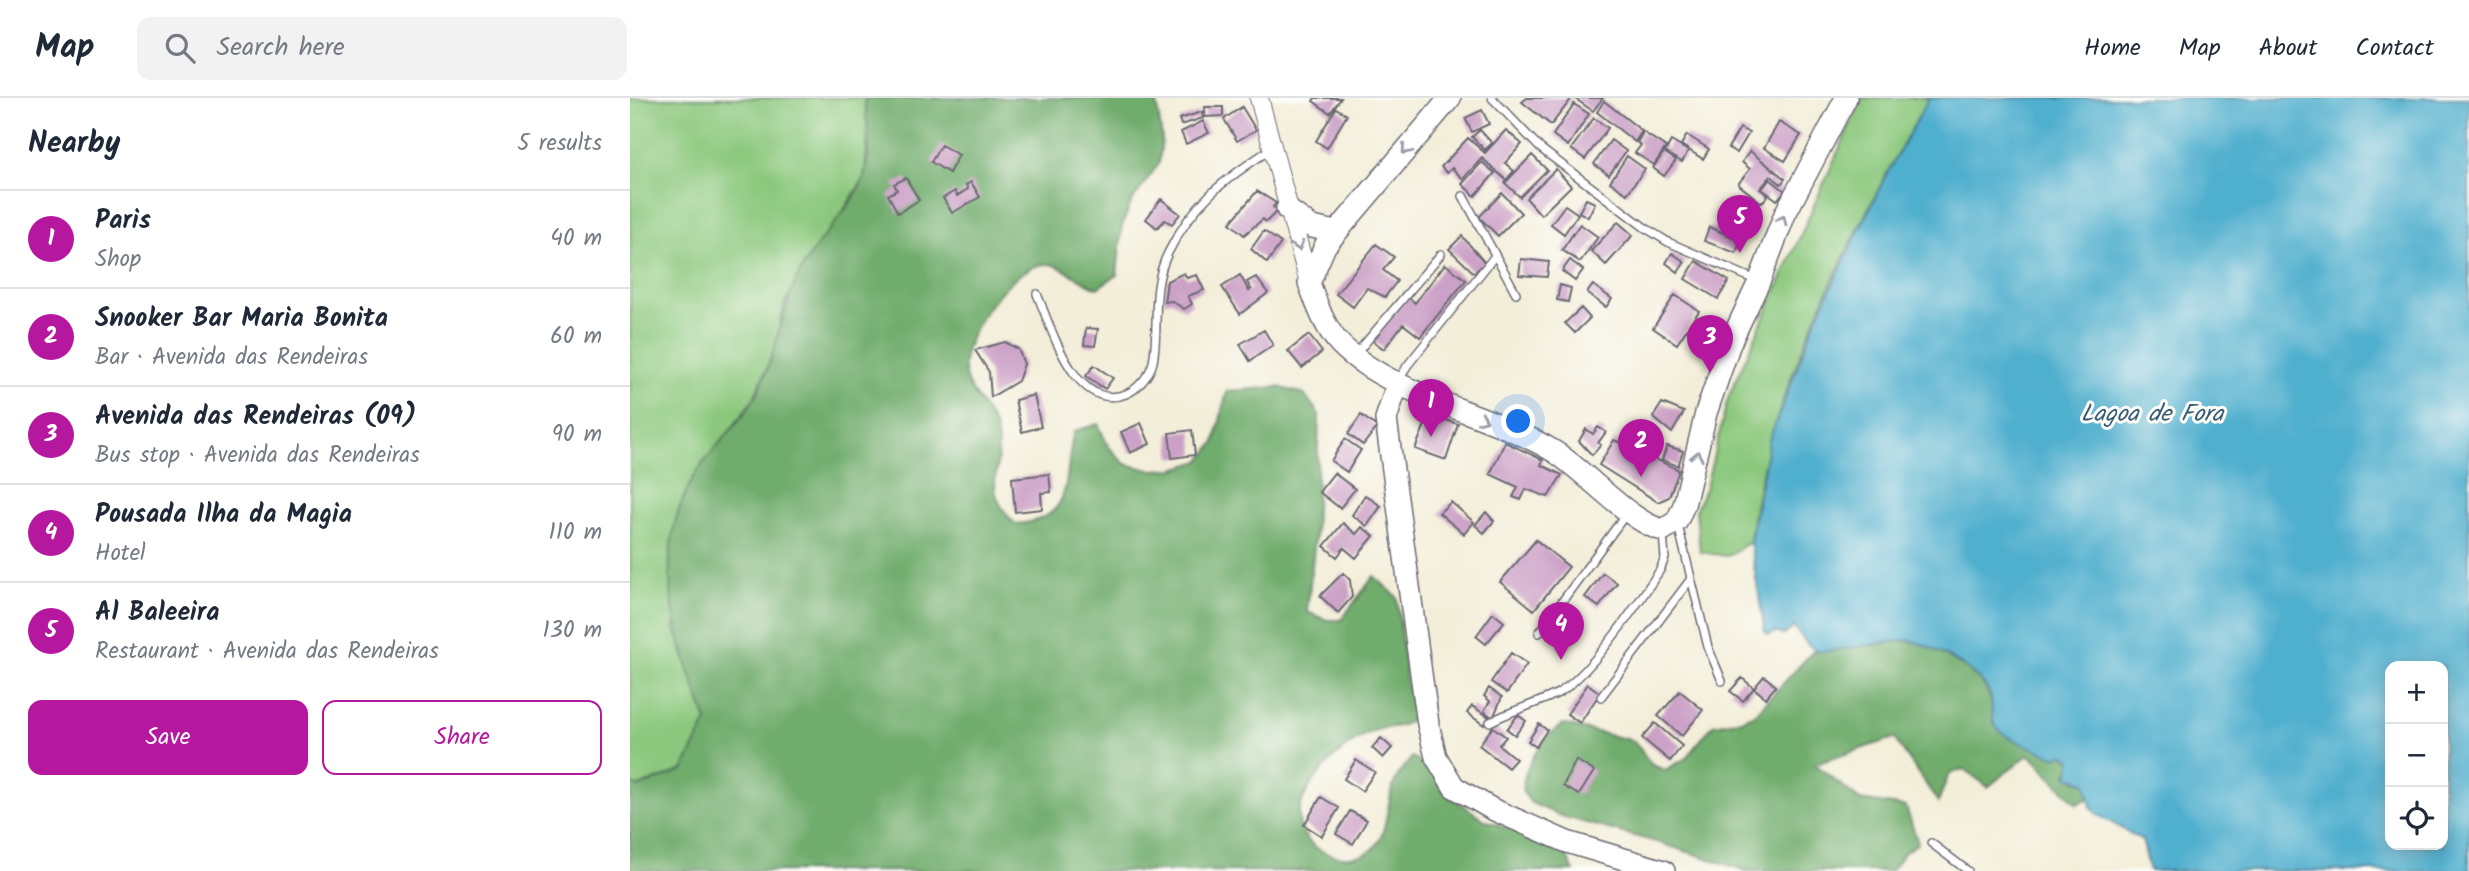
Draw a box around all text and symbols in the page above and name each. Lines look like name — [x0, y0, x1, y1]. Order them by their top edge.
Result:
search box — [137, 17, 627, 80]
text: Map — [35, 22, 95, 75]
text: Search here — [217, 27, 345, 69]
icon: search — [161, 29, 199, 67]
text: Home — [2084, 29, 2141, 68]
text: Map — [2179, 29, 2221, 68]
text: About — [2259, 29, 2317, 68]
text: Contact — [2355, 29, 2434, 68]
text: Nearby — [28, 120, 120, 168]
text: 5 results — [517, 126, 602, 162]
one-way arrow — [1402, 142, 1414, 155]
pin: 5 — [1717, 195, 1763, 253]
text: Paris — [95, 200, 151, 242]
one-way arrow — [1774, 215, 1788, 227]
text: 1 — [48, 221, 54, 257]
text: 40 m — [550, 221, 602, 257]
one-way arrow — [1289, 240, 1304, 252]
text: Shop — [95, 242, 141, 278]
text: Snooker Bar Maria Bonita — [95, 298, 388, 340]
pin: 3 — [1687, 315, 1733, 373]
text: 2 — [44, 319, 58, 355]
text: 60 m — [550, 319, 602, 355]
text: Bar · Avenida das Rendeiras — [95, 340, 368, 376]
pin: 1 — [1408, 379, 1454, 437]
water label: Lagoa de Fora — [2081, 395, 2225, 434]
text: Avenida das Rendeiras (09) — [95, 396, 417, 438]
your location — [1501, 404, 1535, 438]
one-way arrow — [1476, 410, 1488, 424]
text: 3 — [45, 417, 57, 453]
text: 90 m — [552, 417, 602, 453]
pin: 2 — [1618, 419, 1664, 477]
text: Bus stop · Avenida das Rendeiras — [95, 438, 420, 474]
one-way arrow — [1688, 450, 1703, 462]
text: Pousada Ilha da Magia — [95, 494, 352, 536]
text: 4 — [45, 515, 57, 551]
text: 110 m — [549, 515, 602, 551]
text: Hotel — [95, 536, 146, 572]
text: Al Baleeira — [95, 592, 220, 634]
pin: 4 — [1538, 602, 1584, 660]
text: 5 — [45, 613, 57, 649]
text: 130 m — [543, 613, 602, 649]
text: Restaurant · Avenida das Rendeiras — [95, 634, 439, 670]
map controls — [2385, 661, 2448, 850]
button: + — [2385, 661, 2448, 724]
button: Save — [28, 700, 308, 775]
button: Share — [322, 700, 602, 775]
button: − — [2385, 724, 2448, 787]
button: locate — [2385, 787, 2448, 850]

